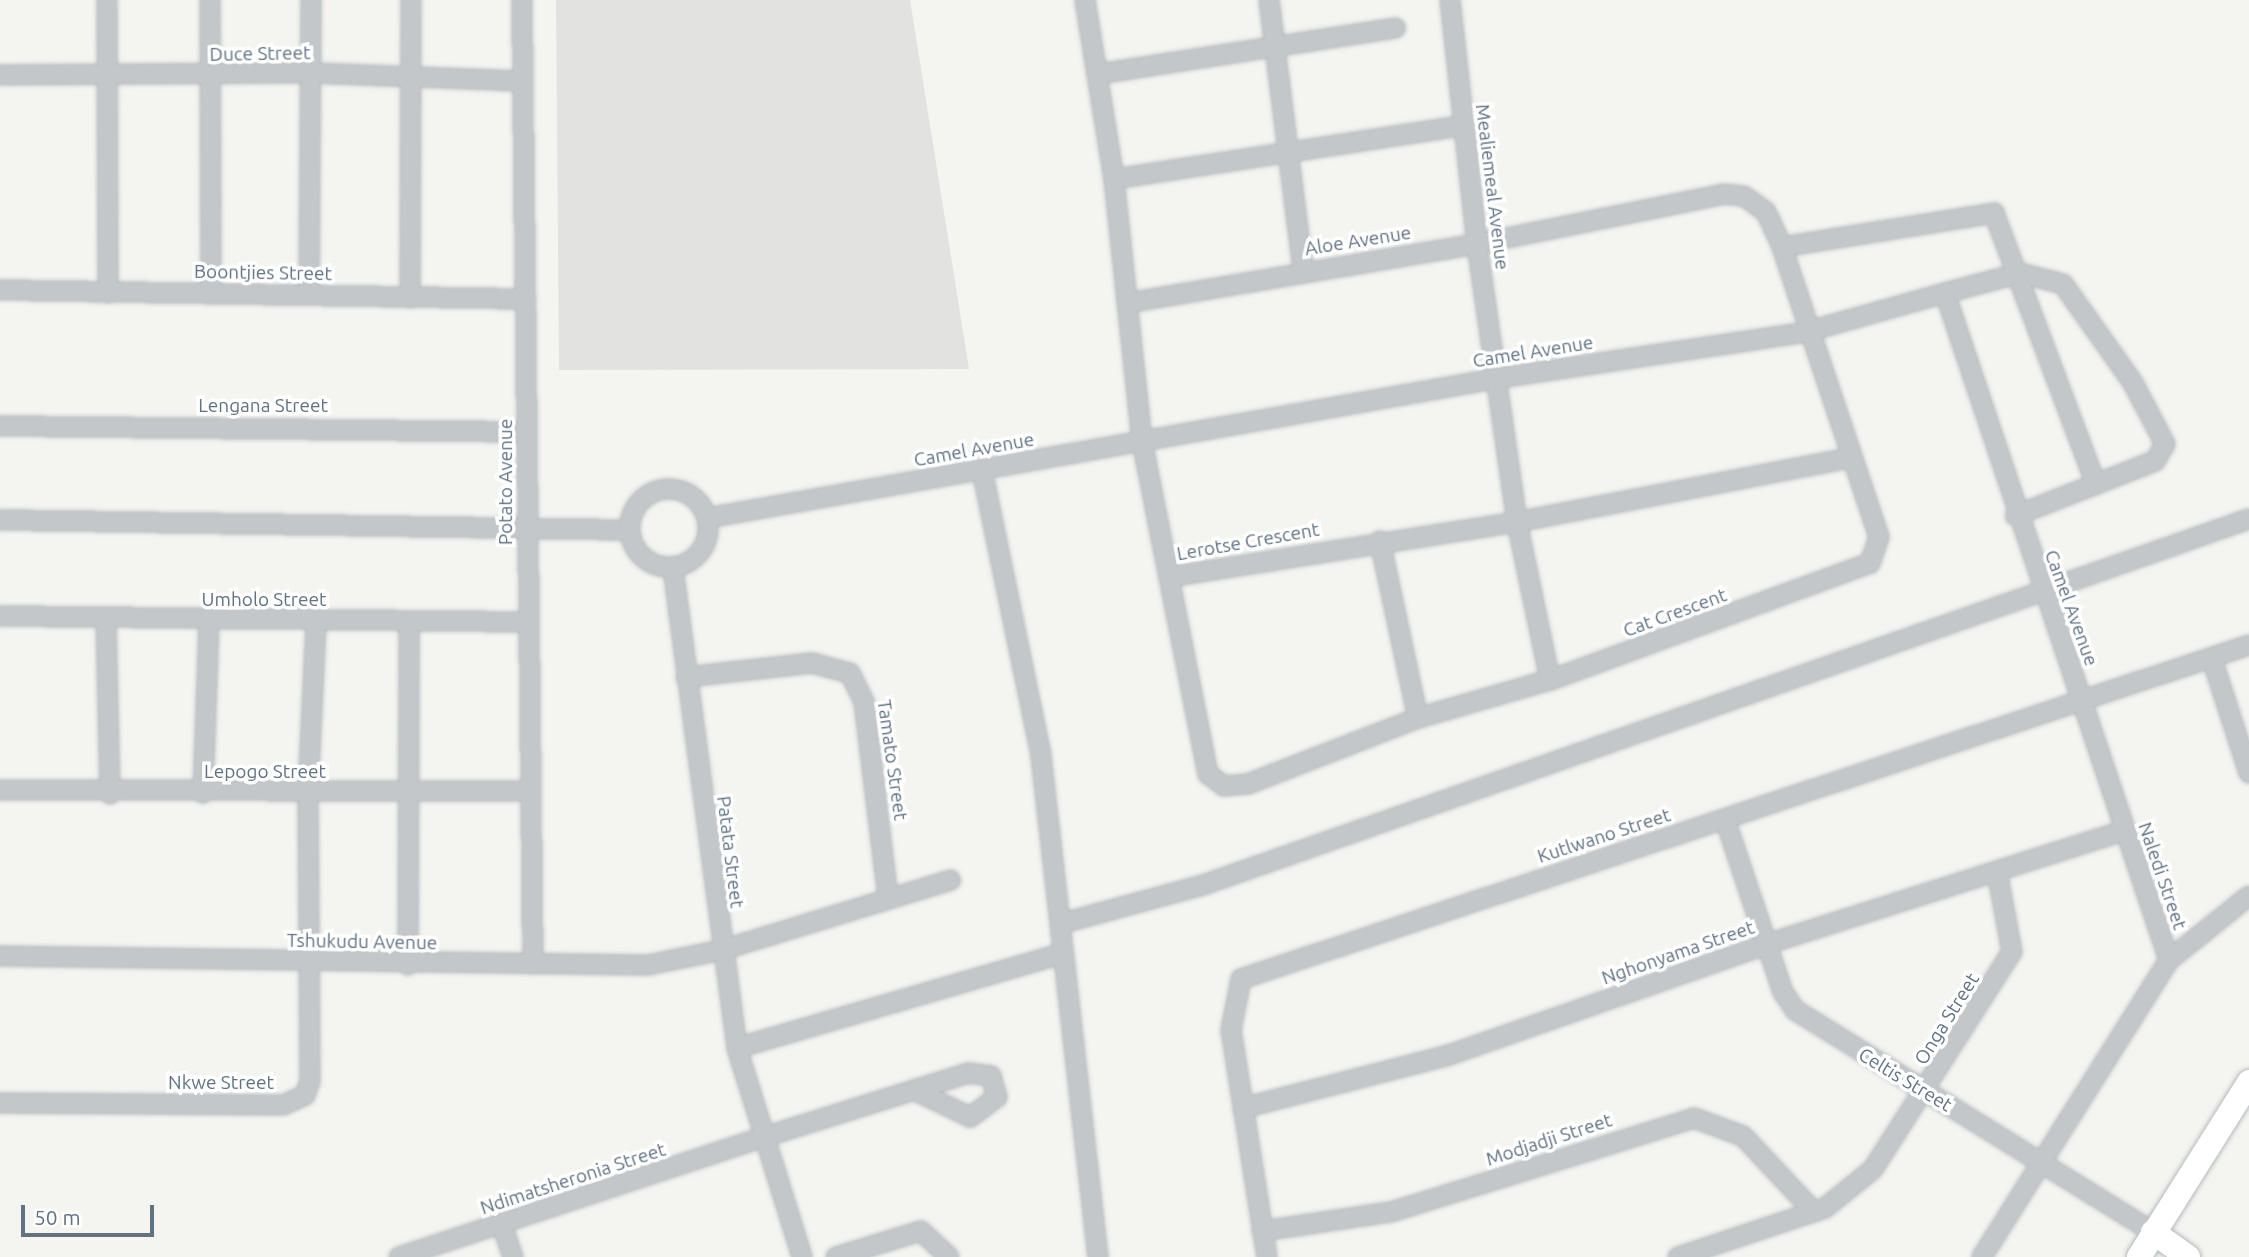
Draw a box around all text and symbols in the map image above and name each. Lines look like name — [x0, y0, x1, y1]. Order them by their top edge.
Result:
street label: Duce Street — [209, 42, 311, 66]
street label: Mealiemeal Avenue — [1471, 103, 1513, 271]
street label: Aloe Avenue — [1303, 221, 1413, 261]
street label: Boontjies Street — [194, 260, 332, 286]
street label: Camel Avenue — [1471, 331, 1595, 373]
street label: Lengana Street — [198, 395, 328, 417]
street label: Potato Avenue — [495, 419, 517, 545]
street label: Camel Avenue — [912, 428, 1036, 472]
street label: Lerotse Crescent — [1175, 518, 1321, 566]
street label: Camel Avenue — [2039, 547, 2103, 669]
street label: Cat Crescent — [1620, 584, 1730, 642]
street label: Umholo Street — [202, 589, 326, 611]
street label: Tamato Street — [872, 698, 912, 822]
street label: Lepogo Street — [204, 761, 326, 783]
street label: Patata Street — [712, 795, 748, 909]
street label: Kutlwano Street — [1535, 804, 1673, 868]
street label: Naledi Street — [2133, 819, 2191, 933]
street label: Nghonyama Street — [1599, 916, 1757, 990]
street label: Tshukudu Avenue — [287, 929, 437, 955]
street label: Onga Street — [1910, 969, 1984, 1069]
street label: Celtis Street — [1854, 1043, 1956, 1117]
street label: Nkwe Street — [168, 1072, 274, 1094]
street label: Modjadji Street — [1483, 1109, 1615, 1171]
street label: Ndimatsheronia Street — [477, 1138, 669, 1220]
scale bar — [24, 1190, 158, 1234]
text: 50 m — [34, 1205, 81, 1229]

